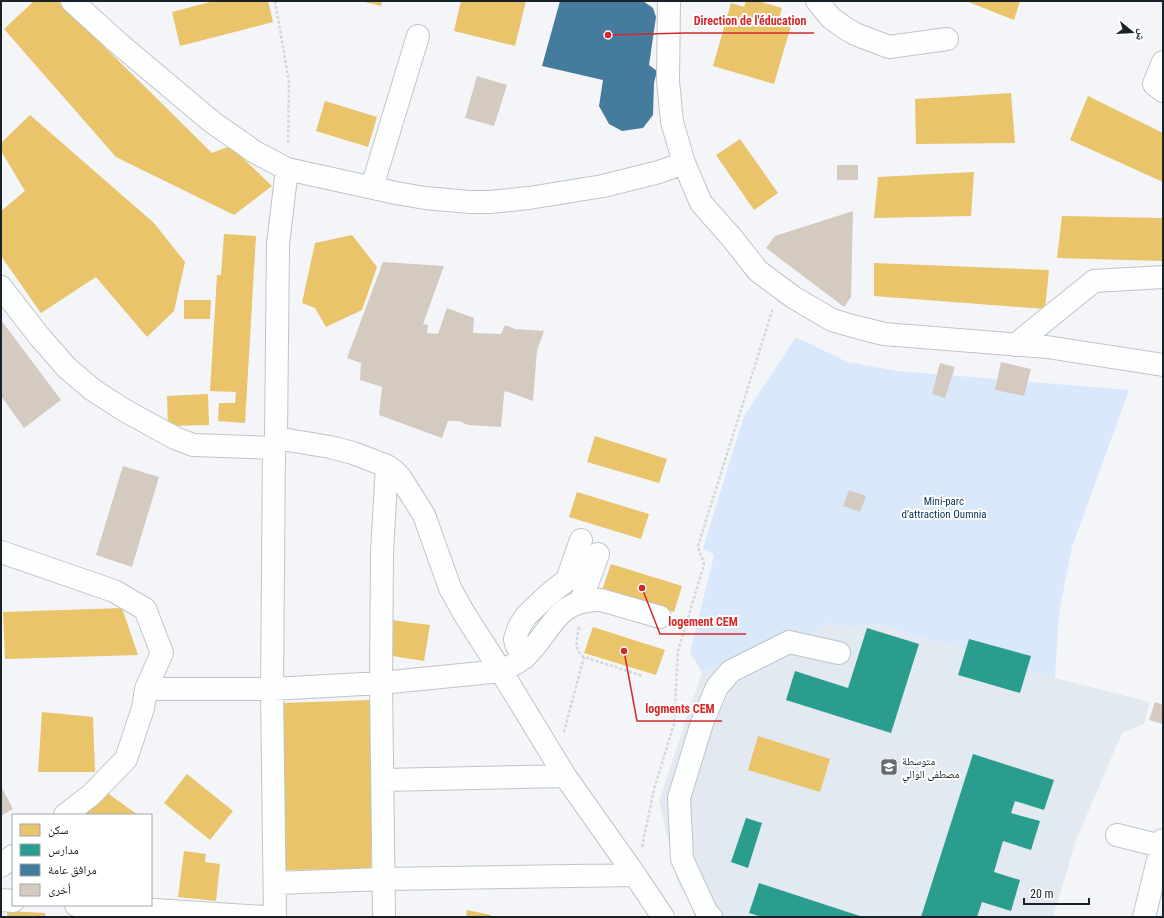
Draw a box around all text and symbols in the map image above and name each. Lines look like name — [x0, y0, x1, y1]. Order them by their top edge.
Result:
callout: Direction de l'éducation — [686, 9, 814, 33]
north arrow — [1112, 12, 1152, 52]
text: Direction de l'éducation — [694, 14, 806, 28]
text: ش — [1132, 27, 1149, 43]
park label: Mini-parc d’attraction Oumnia — [901, 495, 987, 521]
callout: logement CEM — [660, 610, 746, 634]
text: logement CEM — [668, 615, 738, 629]
callout: logments CEM — [637, 697, 722, 721]
text: logments CEM — [645, 702, 715, 716]
place label: متوسطة مصطفى الوالي — [902, 755, 959, 783]
school or university icon: متوسطة مصطفى الوالي — [879, 757, 899, 777]
legend — [12, 814, 152, 906]
text: سكن — [48, 823, 69, 837]
text: مدارس — [48, 843, 79, 857]
text: مرافق عامة — [48, 863, 97, 877]
scale bar — [1024, 880, 1089, 906]
text: أخرى — [48, 883, 71, 897]
text: 20 m — [1030, 887, 1054, 901]

